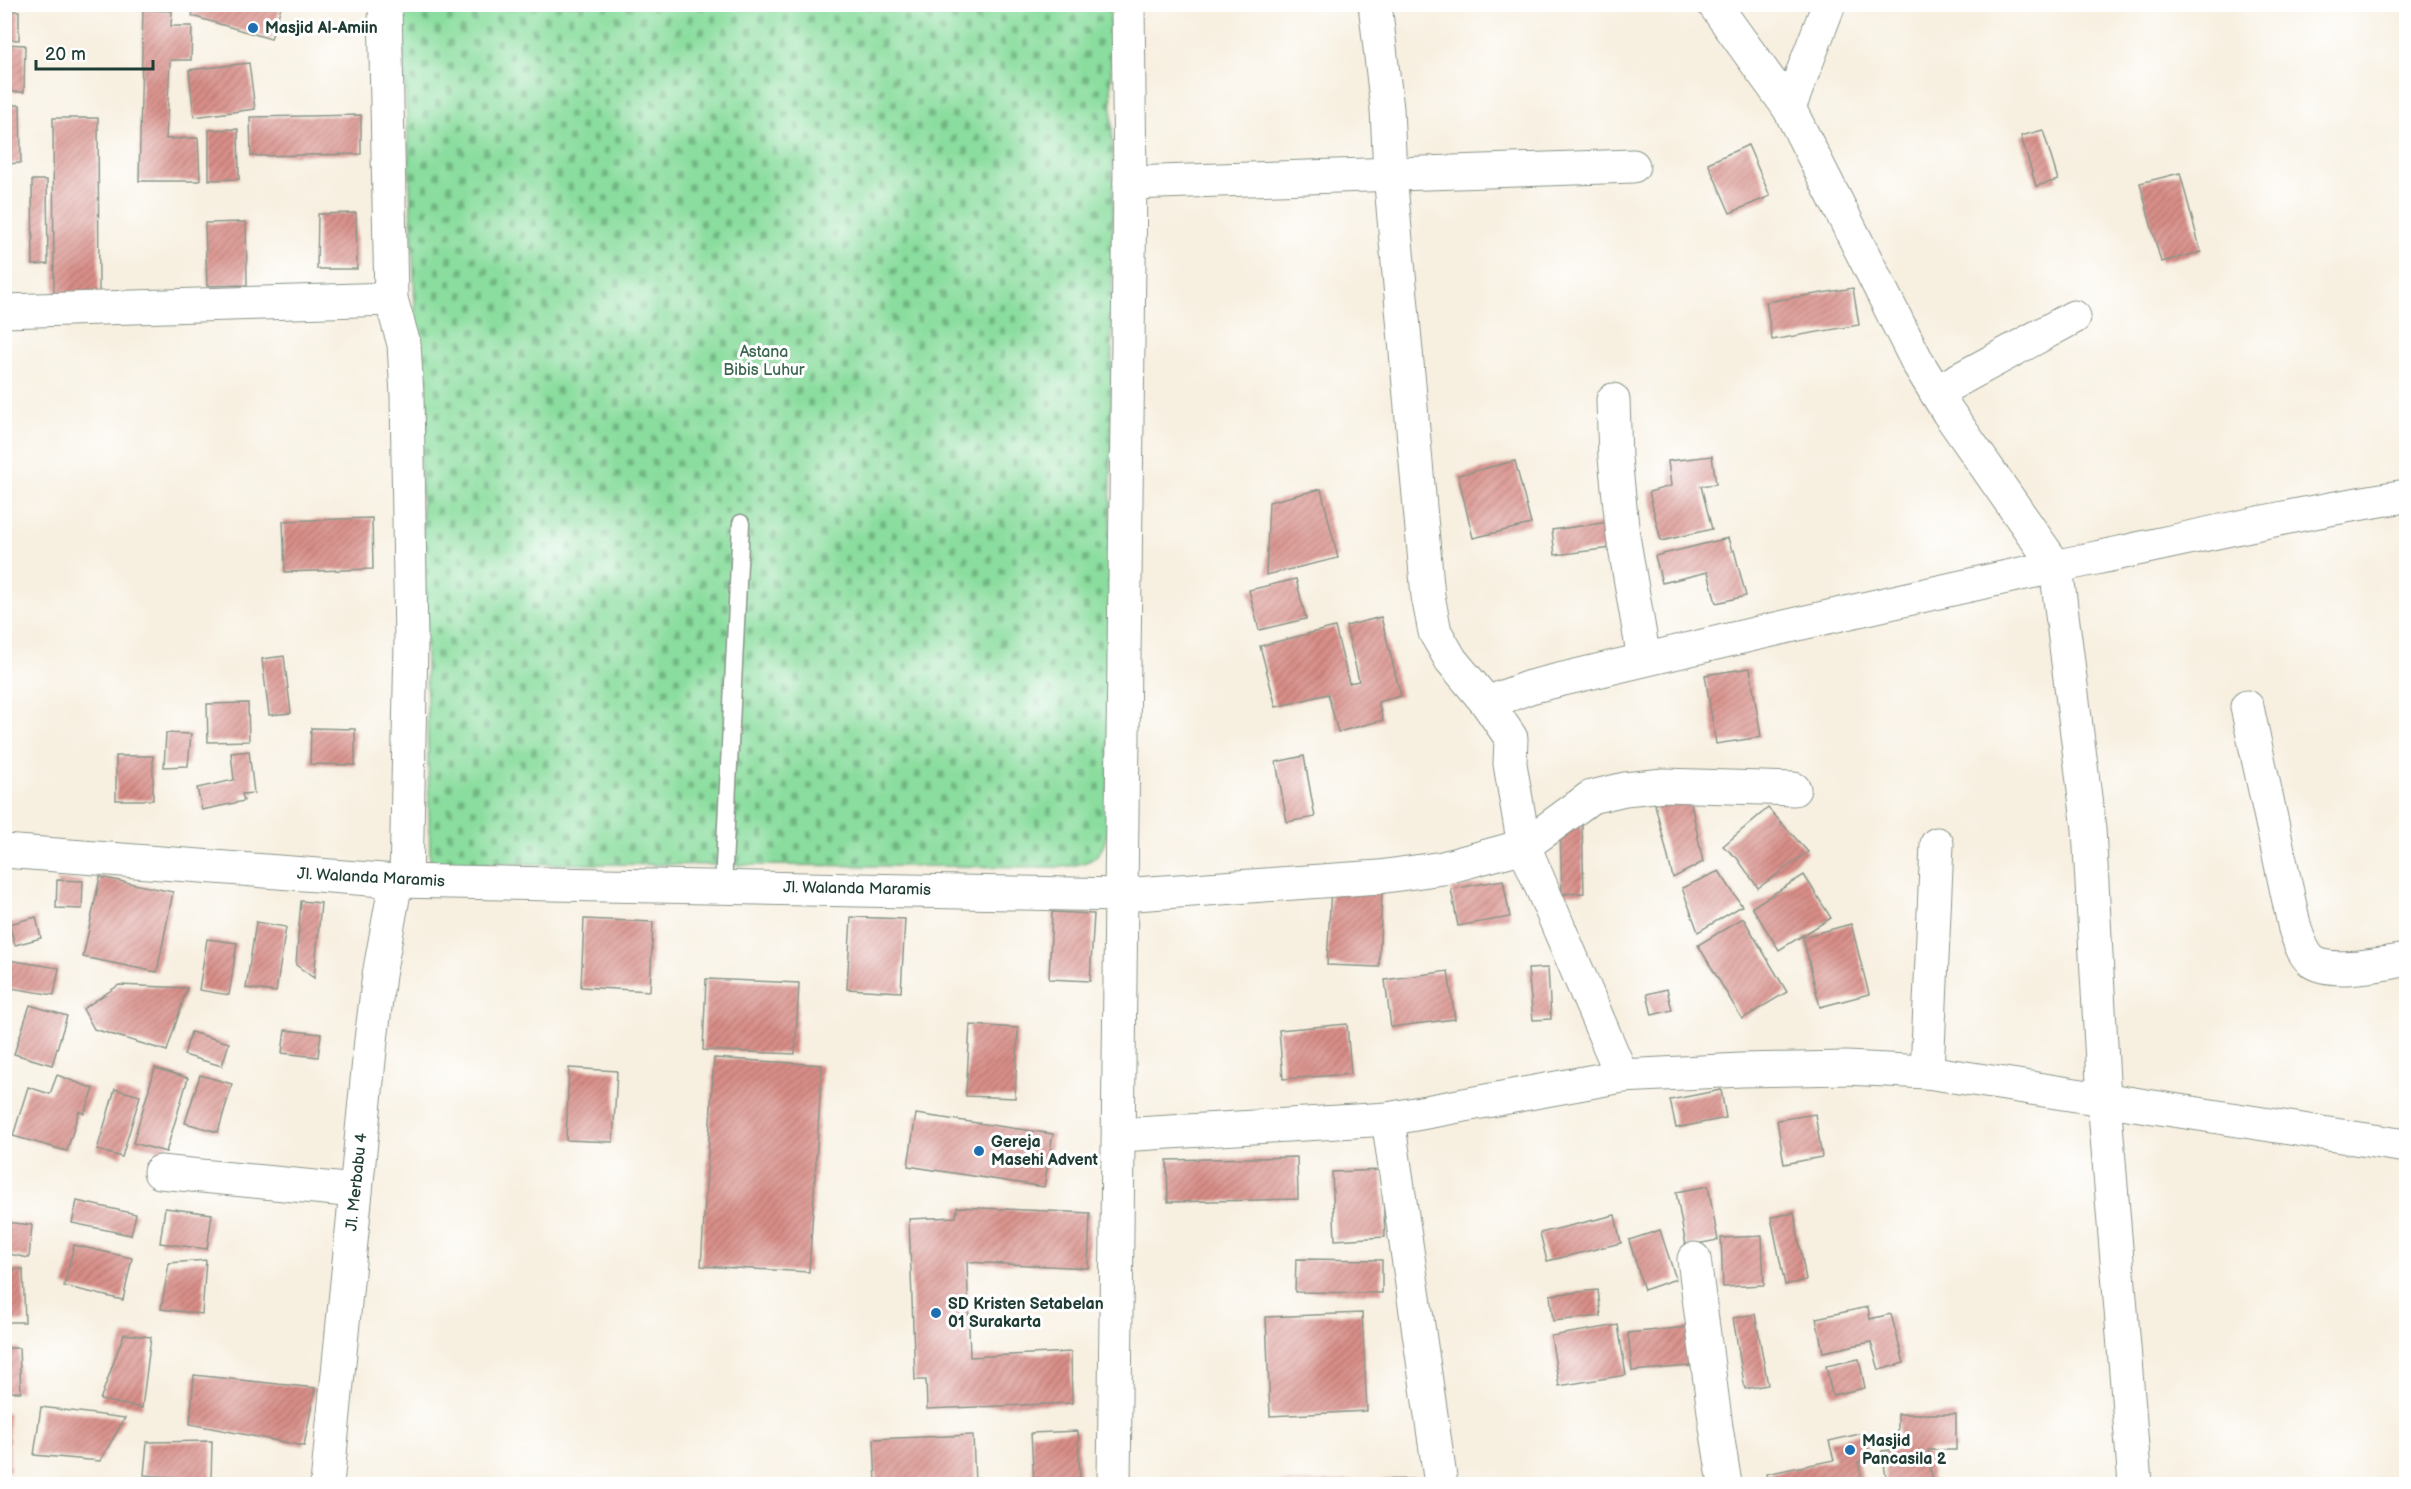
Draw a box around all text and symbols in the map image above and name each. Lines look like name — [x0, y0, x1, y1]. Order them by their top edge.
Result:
place label: Masjid Al-Amiin — [265, 19, 378, 38]
marker: Masjid Al-Amiin — [246, 21, 260, 35]
scale bar — [36, 33, 153, 71]
text: 20 m — [45, 44, 86, 65]
park label: Astana Bibis Luhur — [723, 343, 805, 380]
street label: Jl. Walanda Maramis — [297, 865, 446, 891]
street label: Jl. Walanda Maramis — [783, 878, 931, 900]
street label: Jl. Merbabu 4 — [342, 1132, 372, 1232]
place label: Gereja Masehi Advent — [991, 1133, 1099, 1170]
marker: Gereja Masehi Advent — [972, 1144, 986, 1158]
place label: SD Kristen Setabelan 01 Surakarta — [948, 1295, 1104, 1332]
marker: SD Kristen Setabelan 01 Surakarta — [929, 1306, 943, 1320]
place label: Masjid Pancasila 2 — [1862, 1432, 1947, 1469]
marker: Masjid Pancasila 2 — [1843, 1443, 1857, 1457]

